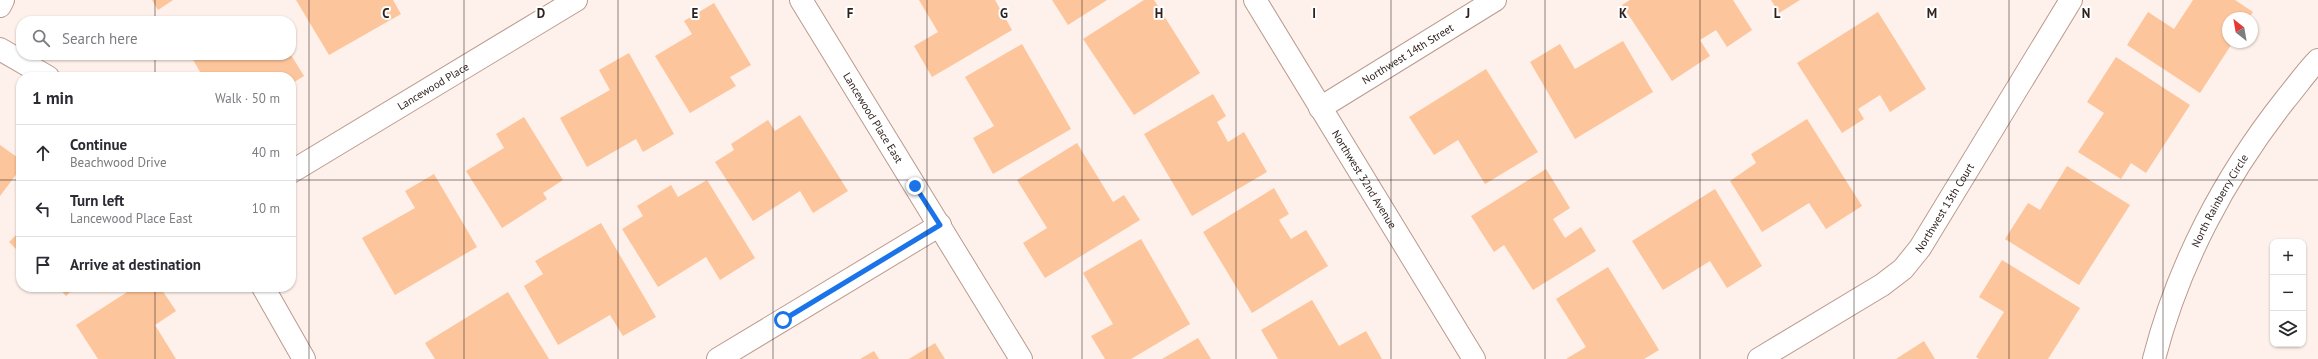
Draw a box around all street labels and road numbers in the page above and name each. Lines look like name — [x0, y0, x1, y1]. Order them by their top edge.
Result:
street label: Northwest 14th Street — [1359, 20, 1456, 87]
street label: Lancewood Place — [395, 59, 472, 113]
street label: Lancewood Place East — [840, 70, 906, 166]
street label: Northwest 32nd Avenue — [1329, 127, 1400, 231]
street label: North Rainberry Circle — [2188, 151, 2251, 249]
street label: Northwest 13th Court — [1912, 160, 1977, 256]

